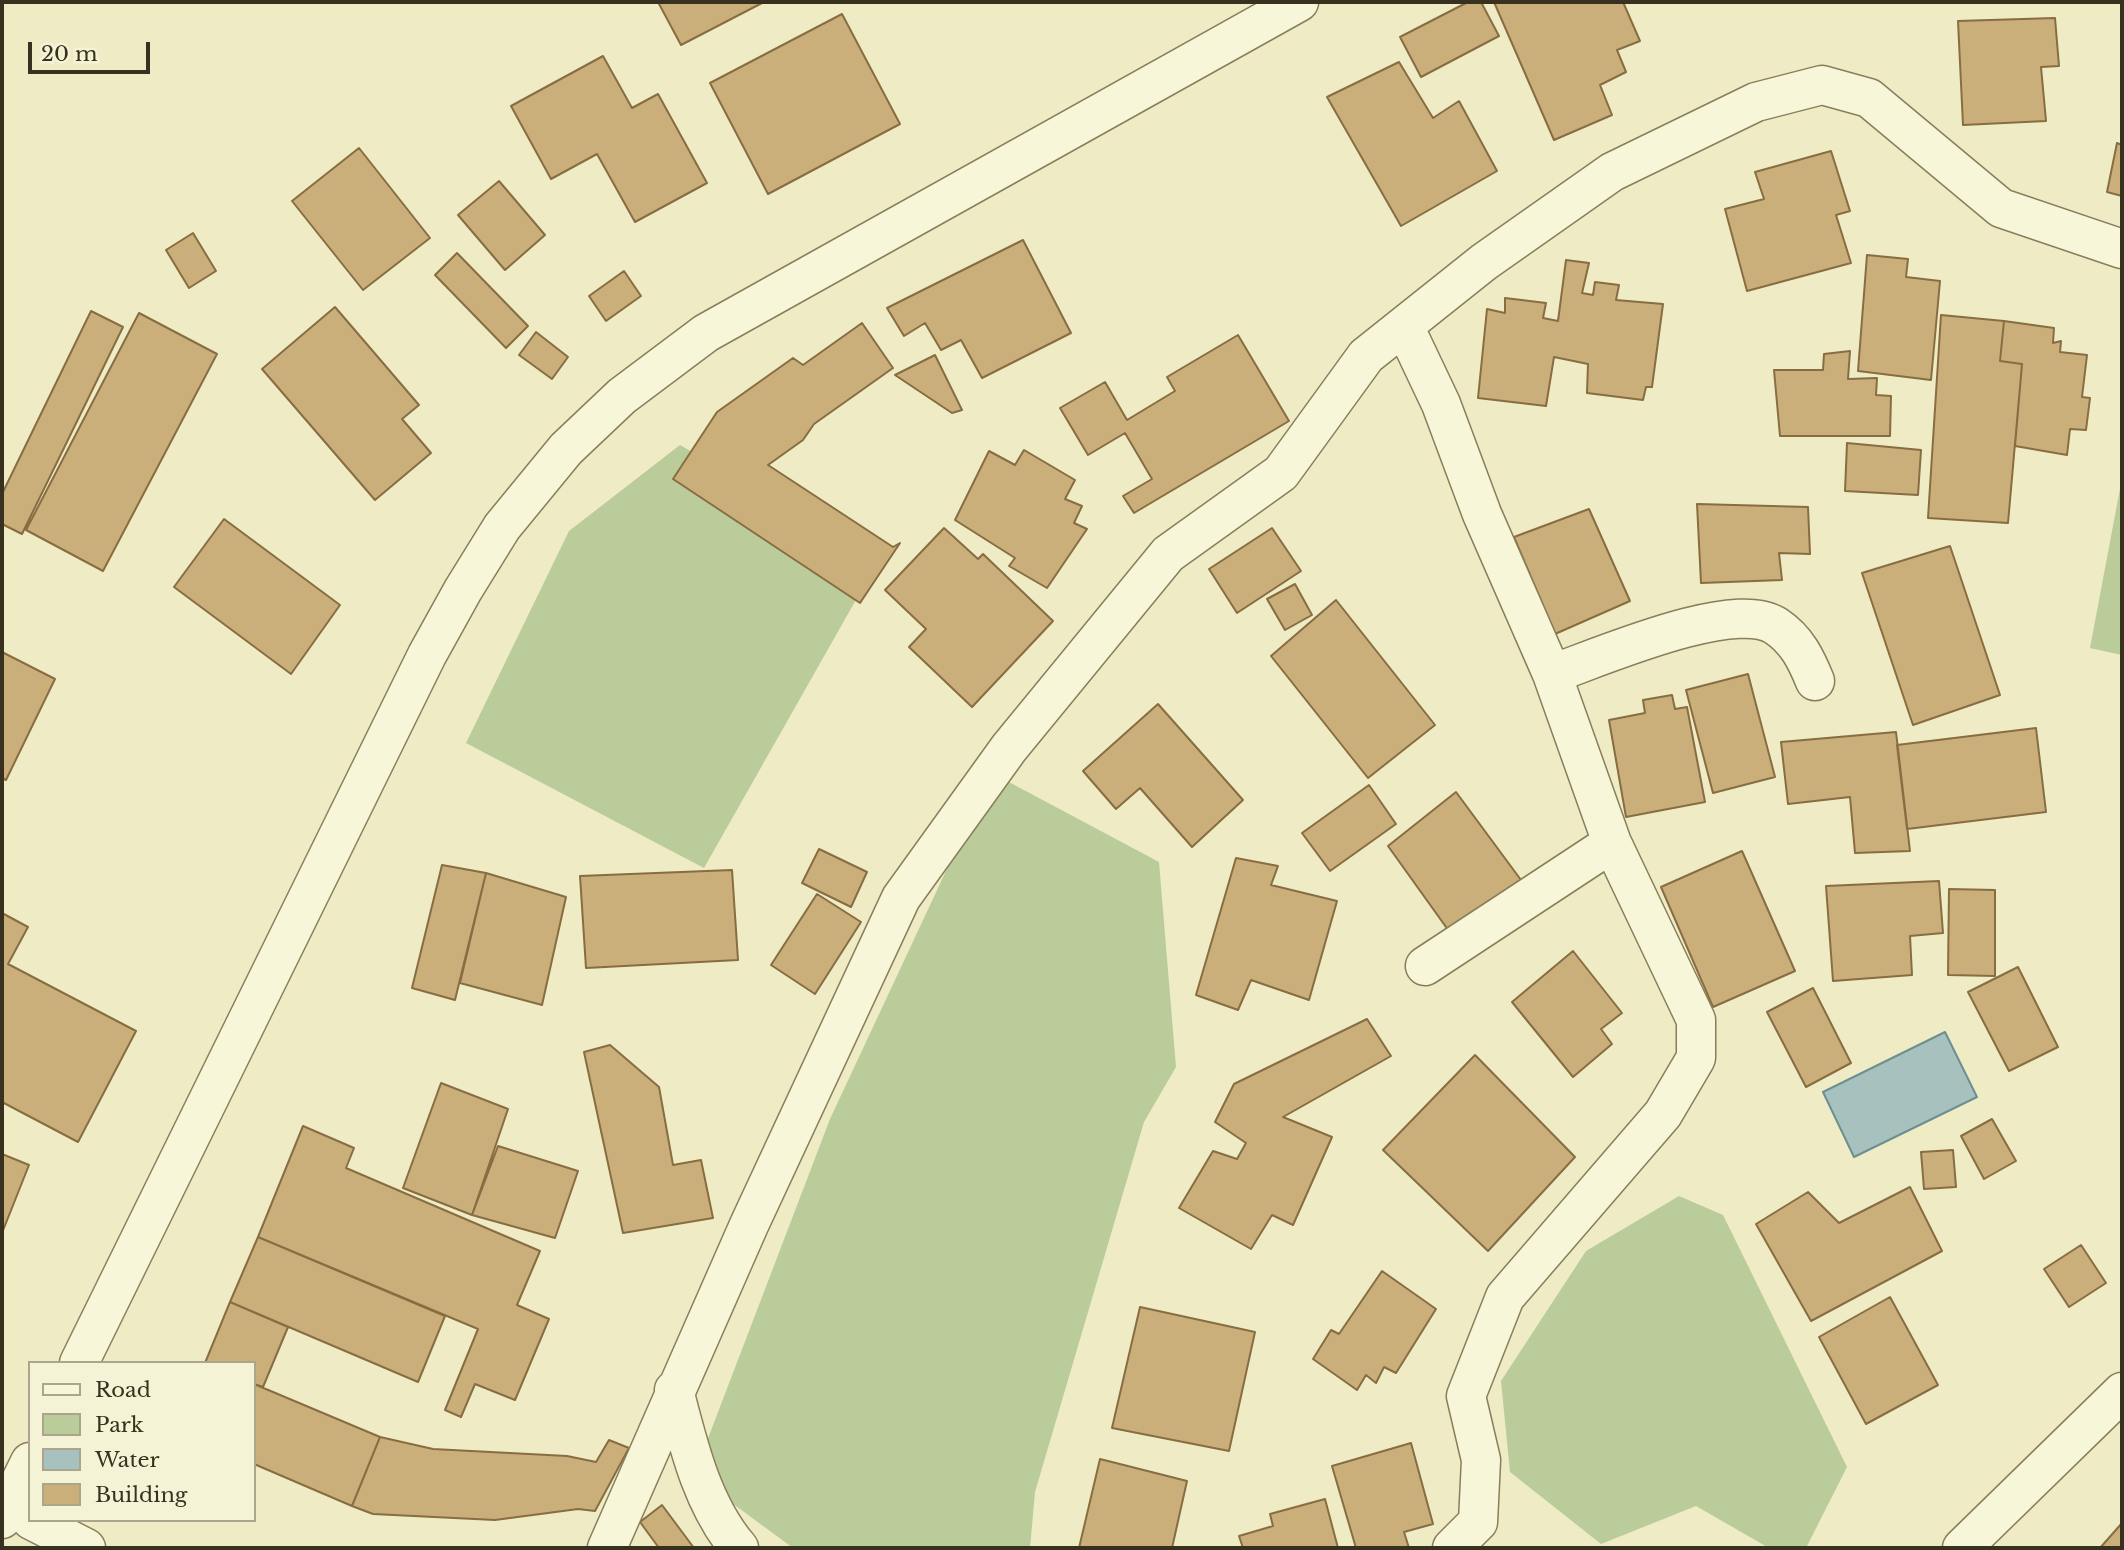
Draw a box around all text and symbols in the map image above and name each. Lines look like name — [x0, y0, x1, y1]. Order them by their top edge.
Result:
scale bar — [32, 28, 154, 72]
text: 20 m — [41, 41, 98, 67]
legend — [28, 1361, 256, 1522]
text: Road — [95, 1377, 151, 1403]
text: Park — [95, 1412, 144, 1438]
text: Water — [95, 1447, 159, 1473]
text: Building — [95, 1482, 187, 1508]

